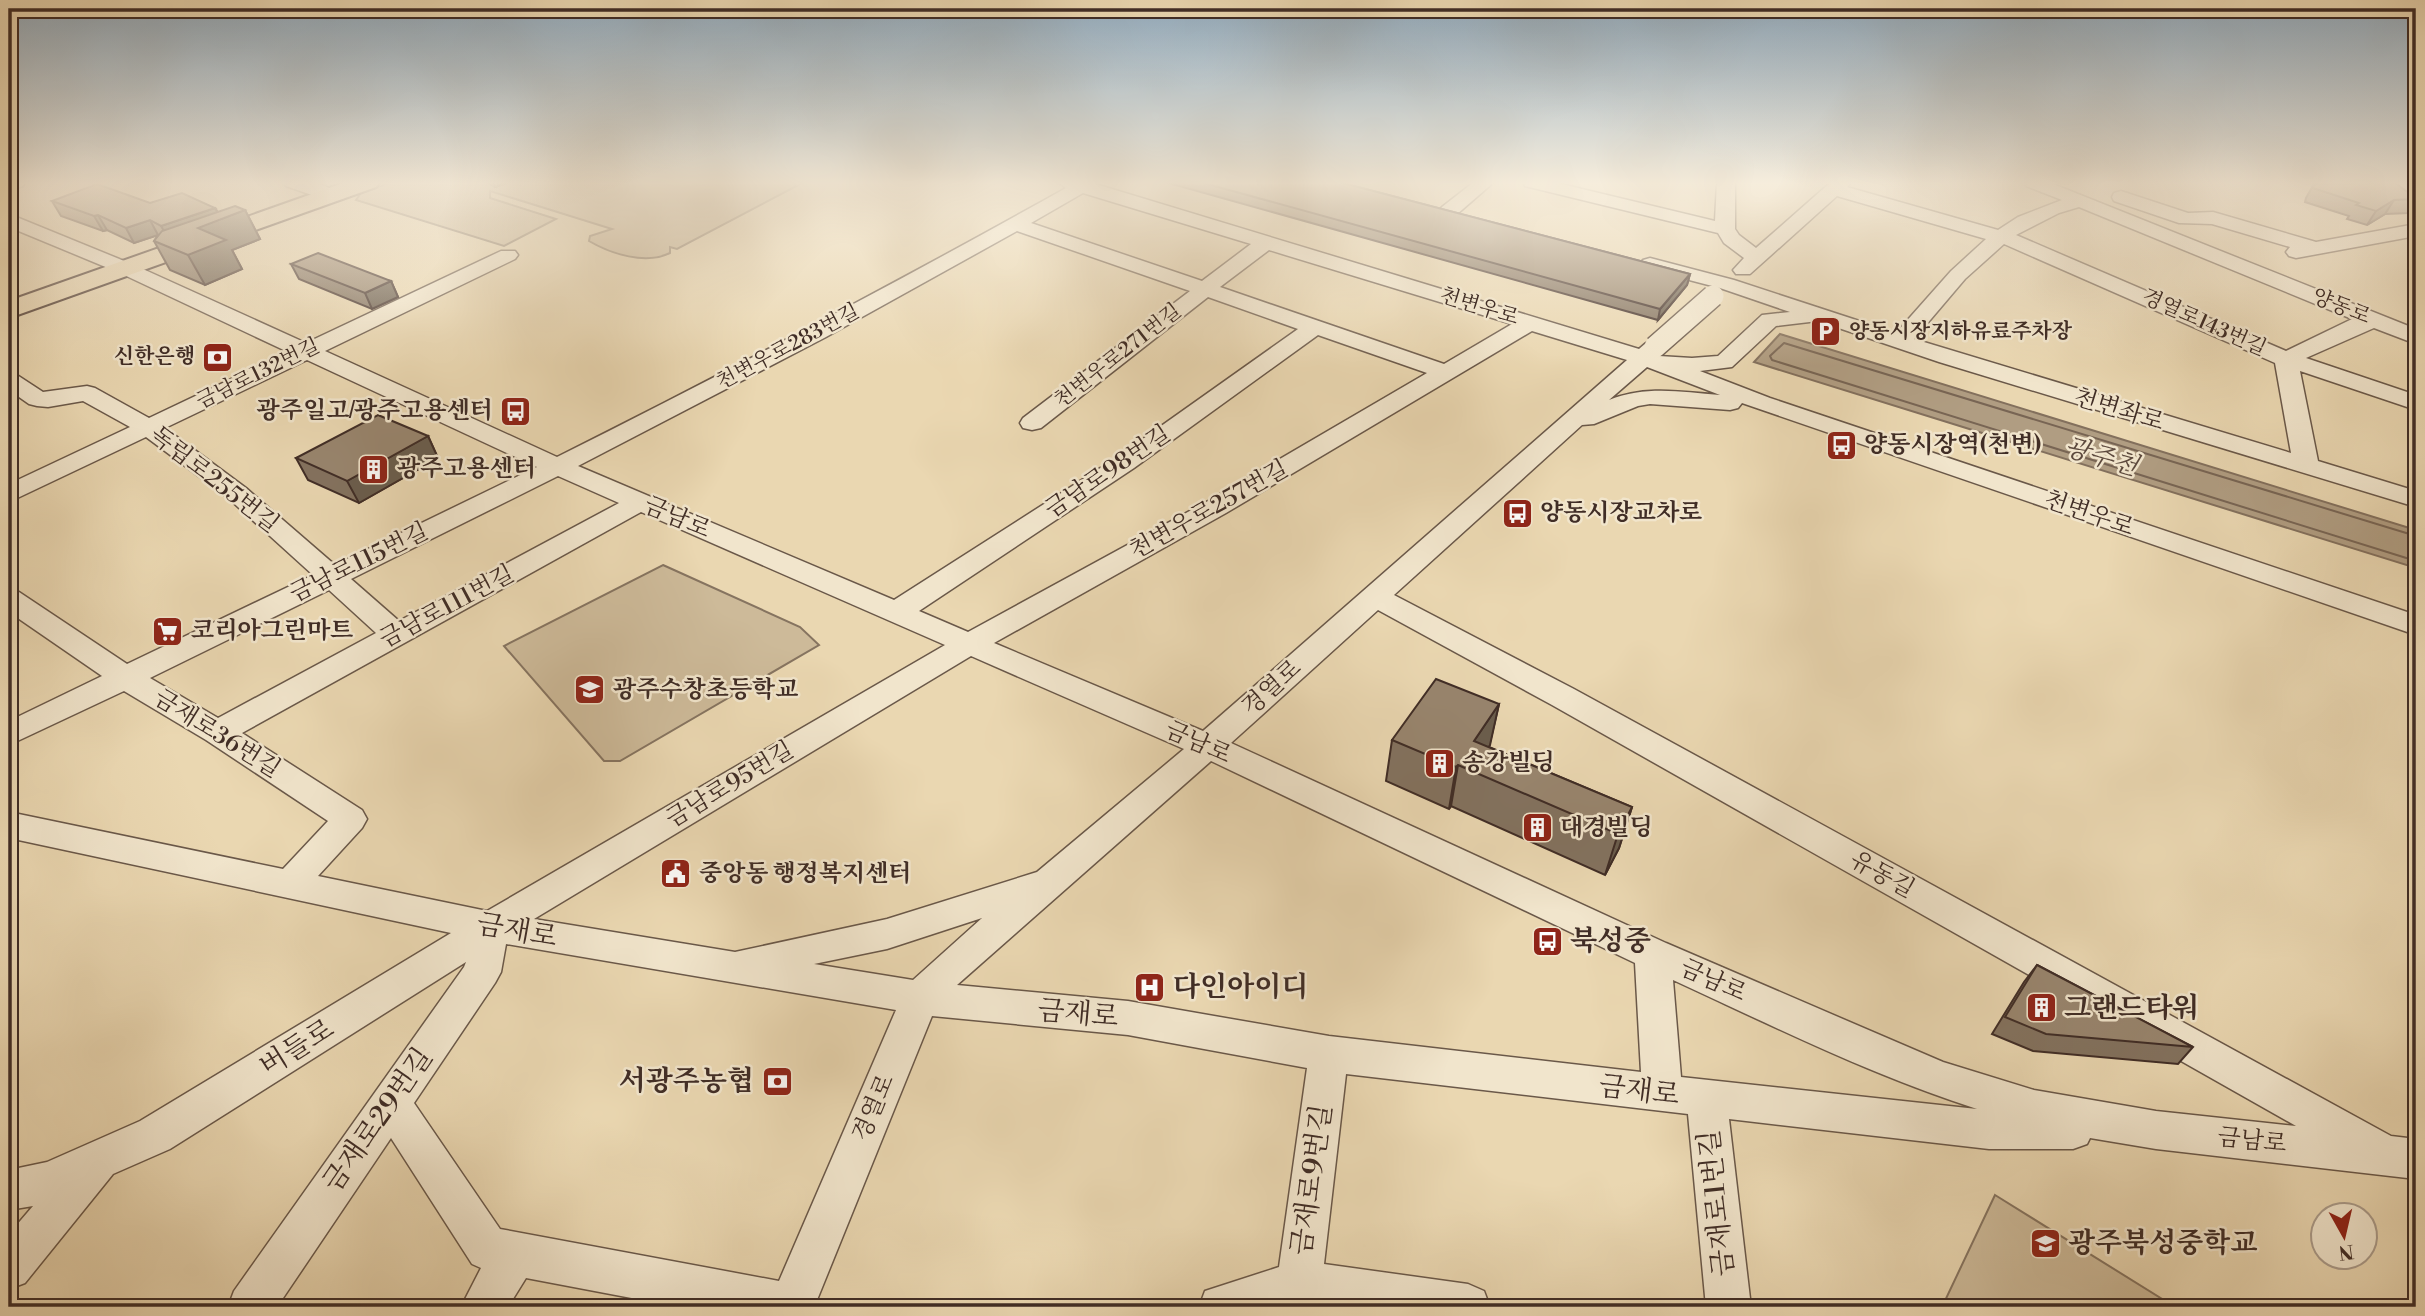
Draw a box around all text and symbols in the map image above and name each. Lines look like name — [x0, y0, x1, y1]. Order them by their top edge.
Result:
street label: 천변우로 — [1436, 283, 1522, 331]
street label: 경열로143번길 — [2138, 284, 2270, 362]
street label: 양동로 — [2308, 284, 2374, 330]
street label: 천변우로283번길 — [712, 298, 864, 396]
street label: 천변우로271번길 — [1049, 298, 1187, 414]
parking icon: 양동시장지하유료주차장 — [1809, 315, 1843, 349]
place label: 양동시장지하유료주차장 — [1849, 319, 2073, 345]
street label: 금남로132번길 — [192, 333, 324, 415]
bank icon: 신한은행 — [201, 340, 235, 374]
place label: 신한은행 — [114, 344, 195, 370]
street label: 천변좌로 — [2070, 382, 2168, 438]
bus stop icon: 광주일고/광주고용센터 — [499, 394, 533, 428]
place label: 광주일고/광주고용센터 — [257, 396, 493, 426]
street label: 금남로98번길 — [1039, 419, 1177, 525]
street label: 독립로255번길 — [143, 420, 285, 540]
bus stop icon: 양동시장역(천변) — [1824, 428, 1858, 462]
place label: 양동시장역(천변) — [1864, 430, 2041, 460]
water label: 광주천 — [2060, 431, 2144, 484]
building icon: 광주고용센터 — [357, 452, 391, 486]
place label: 광주고용센터 — [397, 454, 536, 484]
street label: 천변우로257번길 — [1124, 454, 1294, 566]
street label: 천변우로 — [2040, 485, 2138, 543]
street label: 금남로 — [639, 491, 715, 545]
bus stop icon: 양동시장교차로 — [1500, 496, 1534, 530]
place label: 양동시장교차로 — [1540, 498, 1702, 528]
street label: 금남로115번길 — [285, 517, 433, 609]
street label: 금남로111번길 — [374, 559, 520, 655]
supermarket icon: 코리아그린마트 — [151, 614, 185, 648]
place label: 코리아그린마트 — [191, 616, 353, 646]
street label: 경열로 — [1236, 654, 1308, 722]
school or university icon: 광주수창초등학교 — [573, 673, 607, 707]
place label: 광주수창초등학교 — [613, 675, 798, 705]
street label: 금재로36번길 — [148, 683, 286, 785]
street label: 금남로 — [1160, 715, 1236, 771]
street label: 금남로95번길 — [661, 735, 799, 835]
building icon: 송강빌딩 — [1422, 746, 1456, 780]
place label: 송강빌딩 — [1462, 748, 1555, 778]
building icon: 대경빌딩 — [1520, 811, 1554, 845]
place label: 대경빌딩 — [1560, 813, 1653, 843]
street label: 유동길 — [1844, 845, 1920, 905]
public building icon: 중앙동 행정복지센터 — [659, 857, 693, 891]
place label: 중앙동 행정복지센터 — [699, 859, 912, 889]
street label: 금재로 — [474, 907, 560, 955]
bus stop icon: 북성중 — [1530, 924, 1564, 958]
place label: 북성중 — [1570, 924, 1651, 959]
street label: 금남로 — [1675, 953, 1751, 1009]
hospital icon: 다인아이디 — [1133, 970, 1167, 1004]
place label: 다인아이디 — [1173, 970, 1308, 1005]
building icon: 그랜드타워 — [2024, 991, 2058, 1025]
place label: 그랜드타워 — [2064, 991, 2199, 1026]
street label: 금재로 — [1036, 993, 1120, 1035]
street label: 버들로 — [253, 1012, 341, 1084]
street label: 금재로29번길 — [315, 1041, 441, 1199]
place label: 서광주농협 — [619, 1064, 754, 1099]
bank icon: 서광주농협 — [760, 1064, 794, 1098]
street label: 금재로 — [1597, 1069, 1681, 1113]
street label: 경열로 — [847, 1070, 901, 1146]
street label: 금재로9번길 — [1284, 1102, 1340, 1258]
street label: 금남로 — [2216, 1122, 2288, 1160]
street label: 금재로1번길 — [1692, 1128, 1742, 1278]
north arrow — [2310, 1200, 2380, 1270]
school or university icon: 광주북성중학교 — [2028, 1226, 2062, 1260]
place label: 광주북성중학교 — [2068, 1226, 2257, 1261]
text: N — [2337, 1239, 2355, 1265]

